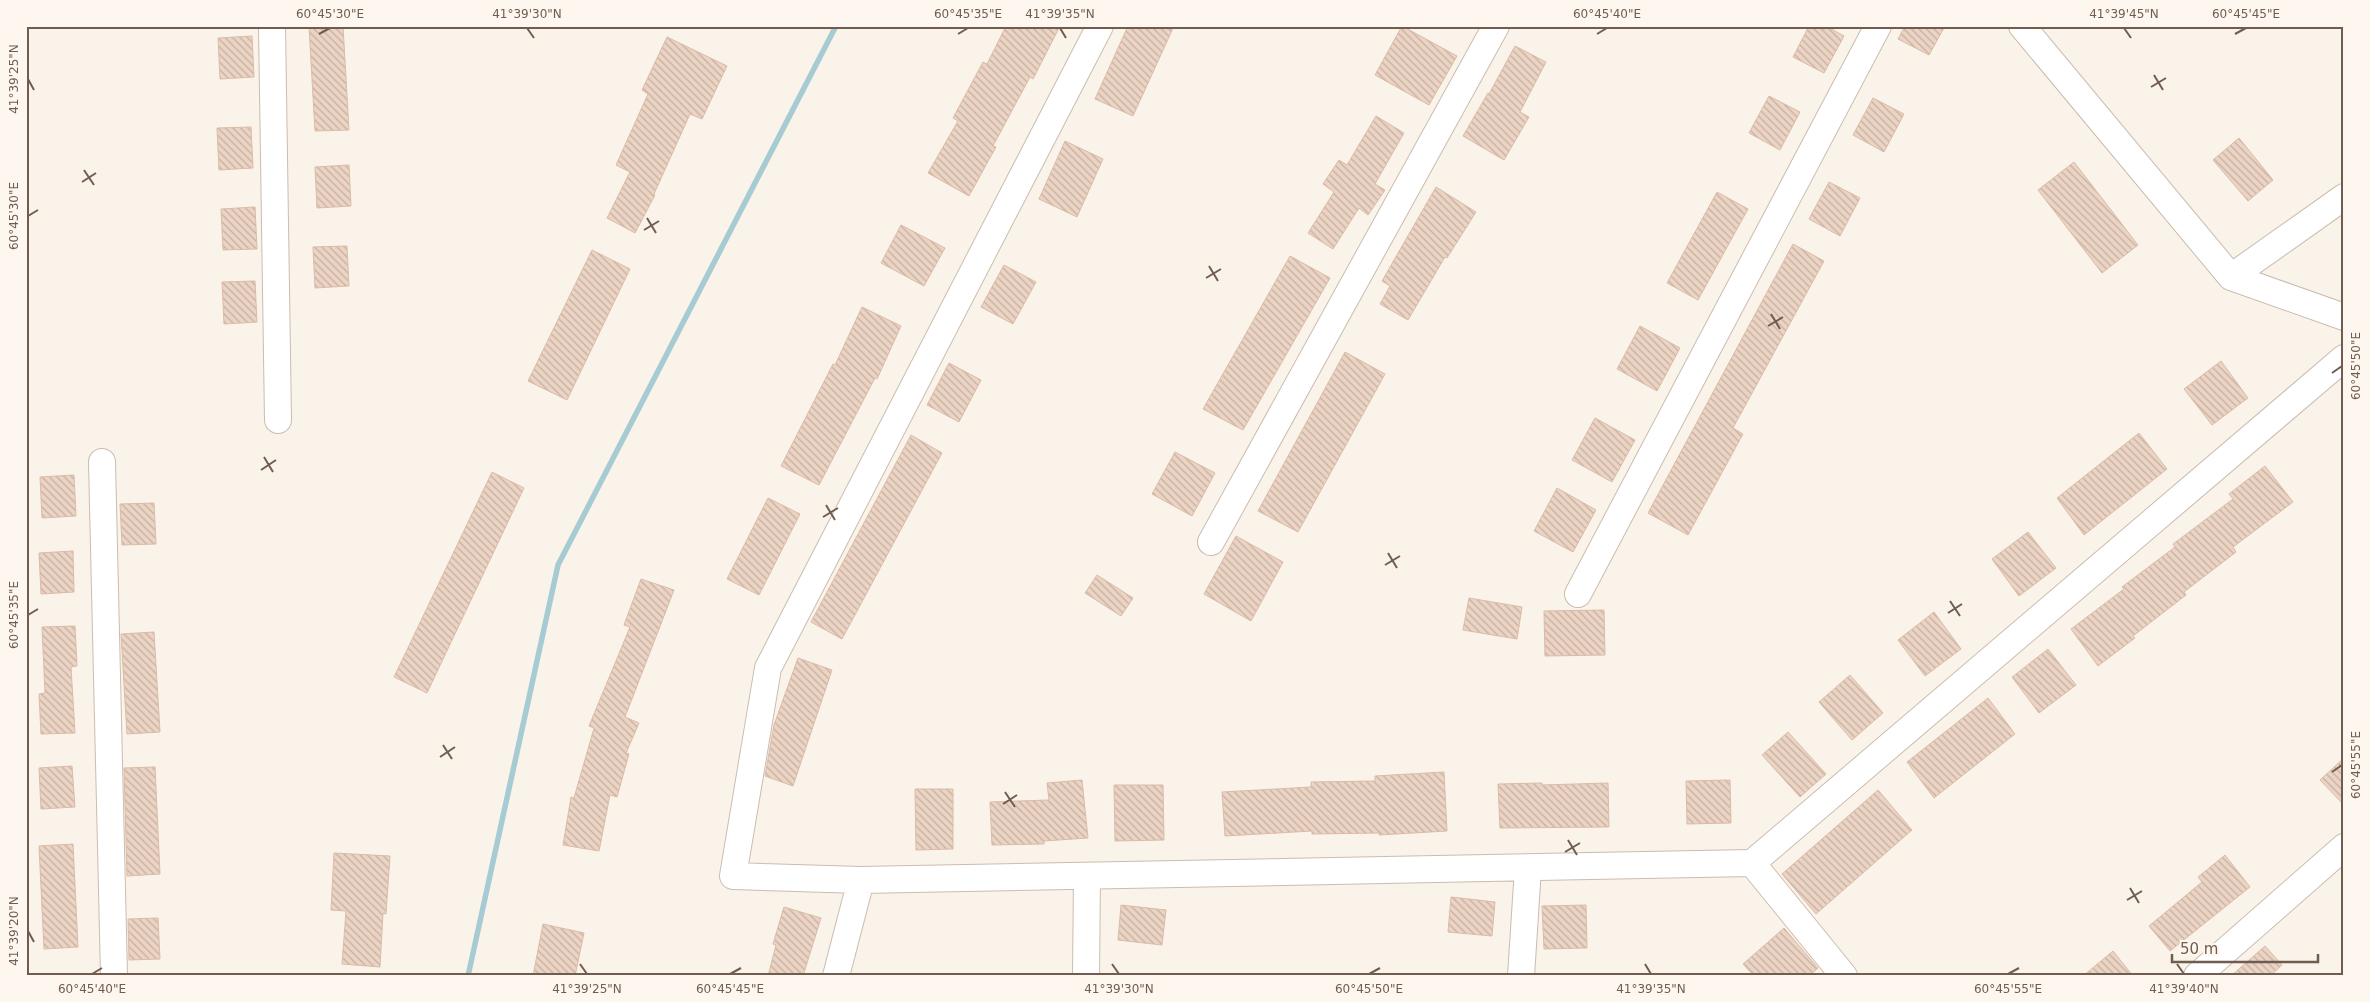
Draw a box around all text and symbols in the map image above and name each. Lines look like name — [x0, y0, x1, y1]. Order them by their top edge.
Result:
text: 60°45'30"E — [296, 7, 364, 21]
text: 41°39'30"N — [492, 7, 562, 21]
text: 60°45'35"E — [934, 7, 1002, 21]
text: 41°39'35"N — [1025, 7, 1095, 21]
text: 60°45'40"E — [1573, 7, 1641, 21]
text: 41°39'45"N — [2089, 7, 2159, 21]
text: 60°45'45"E — [2212, 7, 2280, 21]
text: 41°39'25"N — [7, 44, 21, 114]
text: 60°45'30"E — [7, 182, 21, 250]
text: 60°45'50"E — [2349, 332, 2363, 400]
text: 60°45'35"E — [7, 581, 21, 649]
text: 60°45'55"E — [2349, 731, 2363, 799]
text: 41°39'20"N — [7, 896, 21, 966]
scale bar — [2172, 932, 2319, 964]
text: 50 m — [2180, 940, 2218, 958]
text: 60°45'40"E — [58, 982, 126, 996]
text: 41°39'25"N — [552, 982, 622, 996]
text: 60°45'45"E — [696, 982, 764, 996]
text: 41°39'30"N — [1084, 982, 1154, 996]
text: 60°45'50"E — [1335, 982, 1403, 996]
text: 41°39'35"N — [1616, 982, 1686, 996]
text: 60°45'55"E — [1974, 982, 2042, 996]
text: 41°39'40"N — [2149, 982, 2219, 996]

